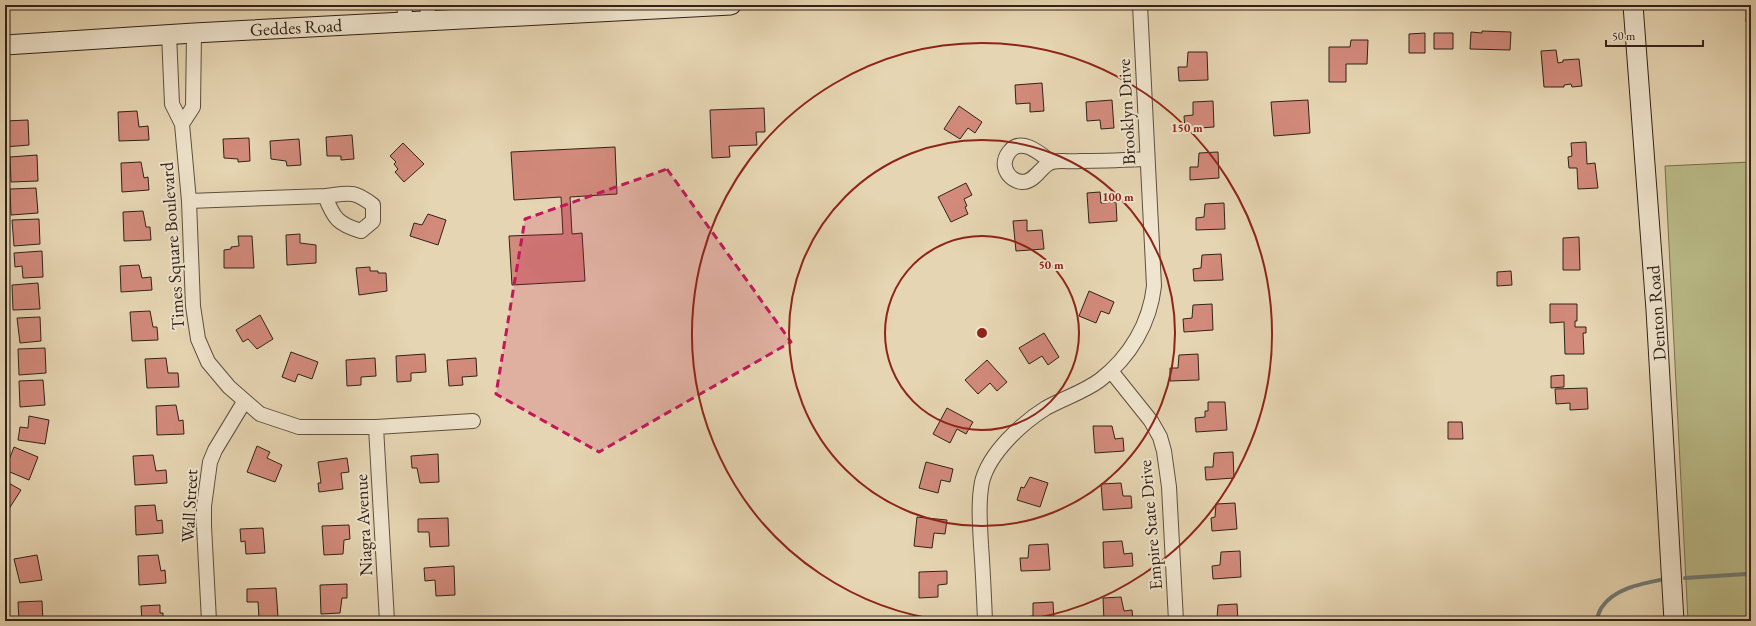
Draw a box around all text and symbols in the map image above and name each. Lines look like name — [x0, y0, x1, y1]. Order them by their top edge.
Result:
street label: Geddes Road — [249, 13, 344, 41]
scale bar — [1606, 22, 1703, 48]
text: 50 m — [1612, 28, 1636, 44]
street label: Brooklyn Drive — [1112, 58, 1140, 166]
text: 150 m — [1171, 120, 1203, 136]
street label: Times Square Boulevard — [155, 160, 189, 331]
text: 100 m — [1102, 189, 1134, 205]
text: 50 m — [1038, 257, 1064, 273]
street label: Denton Road — [1641, 264, 1671, 361]
centre of rings — [975, 326, 989, 340]
street label: Empire State Drive — [1133, 459, 1167, 591]
street label: Wall Street — [176, 468, 202, 543]
street label: Niagra Avenue — [349, 473, 377, 577]

